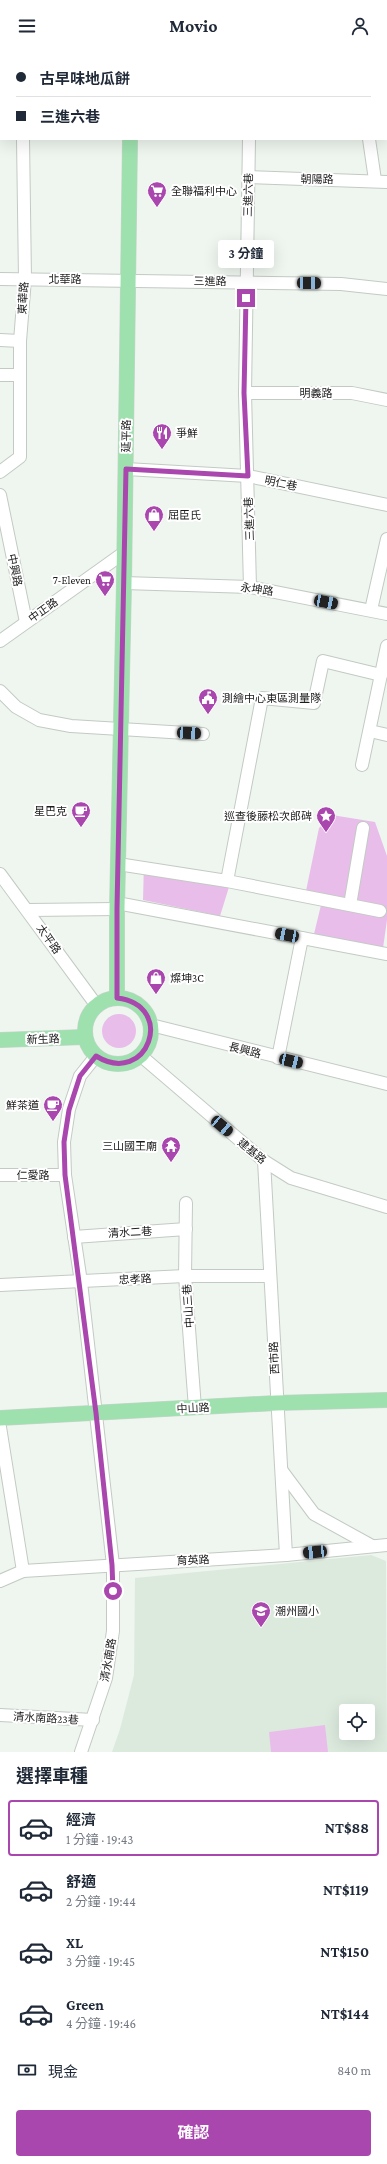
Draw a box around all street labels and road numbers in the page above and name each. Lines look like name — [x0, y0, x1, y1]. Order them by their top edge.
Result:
street label: 三進六巷 — [242, 173, 254, 217]
street label: 朝陽路 — [300, 173, 334, 185]
street label: 北華路 — [49, 273, 82, 285]
street label: 三進路 — [193, 275, 227, 287]
street label: 東華路 — [16, 281, 30, 315]
street label: 明義路 — [300, 387, 333, 399]
street label: 延平路 — [120, 419, 132, 453]
street label: 明仁巷 — [264, 474, 298, 492]
street label: 三進六巷 — [242, 497, 256, 541]
street label: 中興路 — [6, 553, 24, 587]
street label: 永坤路 — [240, 581, 274, 597]
street label: 中正路 — [26, 596, 60, 624]
street label: 太平路 — [35, 922, 63, 956]
street label: 新生路 — [26, 1032, 60, 1046]
street label: 長興路 — [228, 1040, 262, 1060]
street label: 建基路 — [235, 1136, 269, 1166]
street label: 仁愛路 — [17, 1169, 50, 1181]
street label: 清水二巷 — [108, 1225, 152, 1239]
street label: 忠孝路 — [118, 1272, 152, 1286]
street label: 中山三巷 — [180, 1284, 196, 1328]
street label: 西市路 — [267, 1341, 281, 1375]
street label: 中山路 — [176, 1401, 210, 1415]
street label: 育英路 — [176, 1553, 210, 1567]
street label: 清水南路 — [98, 1637, 118, 1683]
street label: 清水南路23巷 — [13, 1710, 79, 1726]

